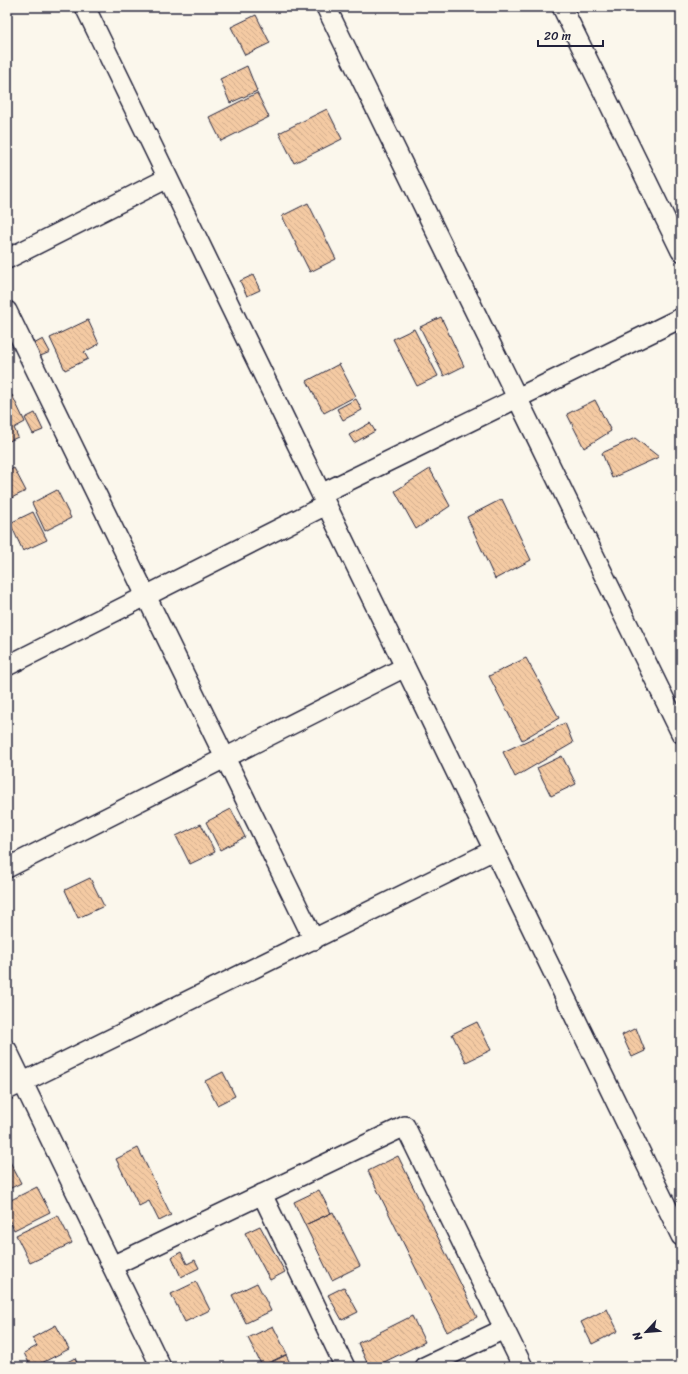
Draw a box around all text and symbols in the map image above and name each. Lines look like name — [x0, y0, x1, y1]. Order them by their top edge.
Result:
scale bar — [538, 22, 603, 48]
text: 20 m — [544, 25, 571, 47]
north arrow — [626, 1312, 666, 1352]
text: N — [627, 1328, 648, 1345]

